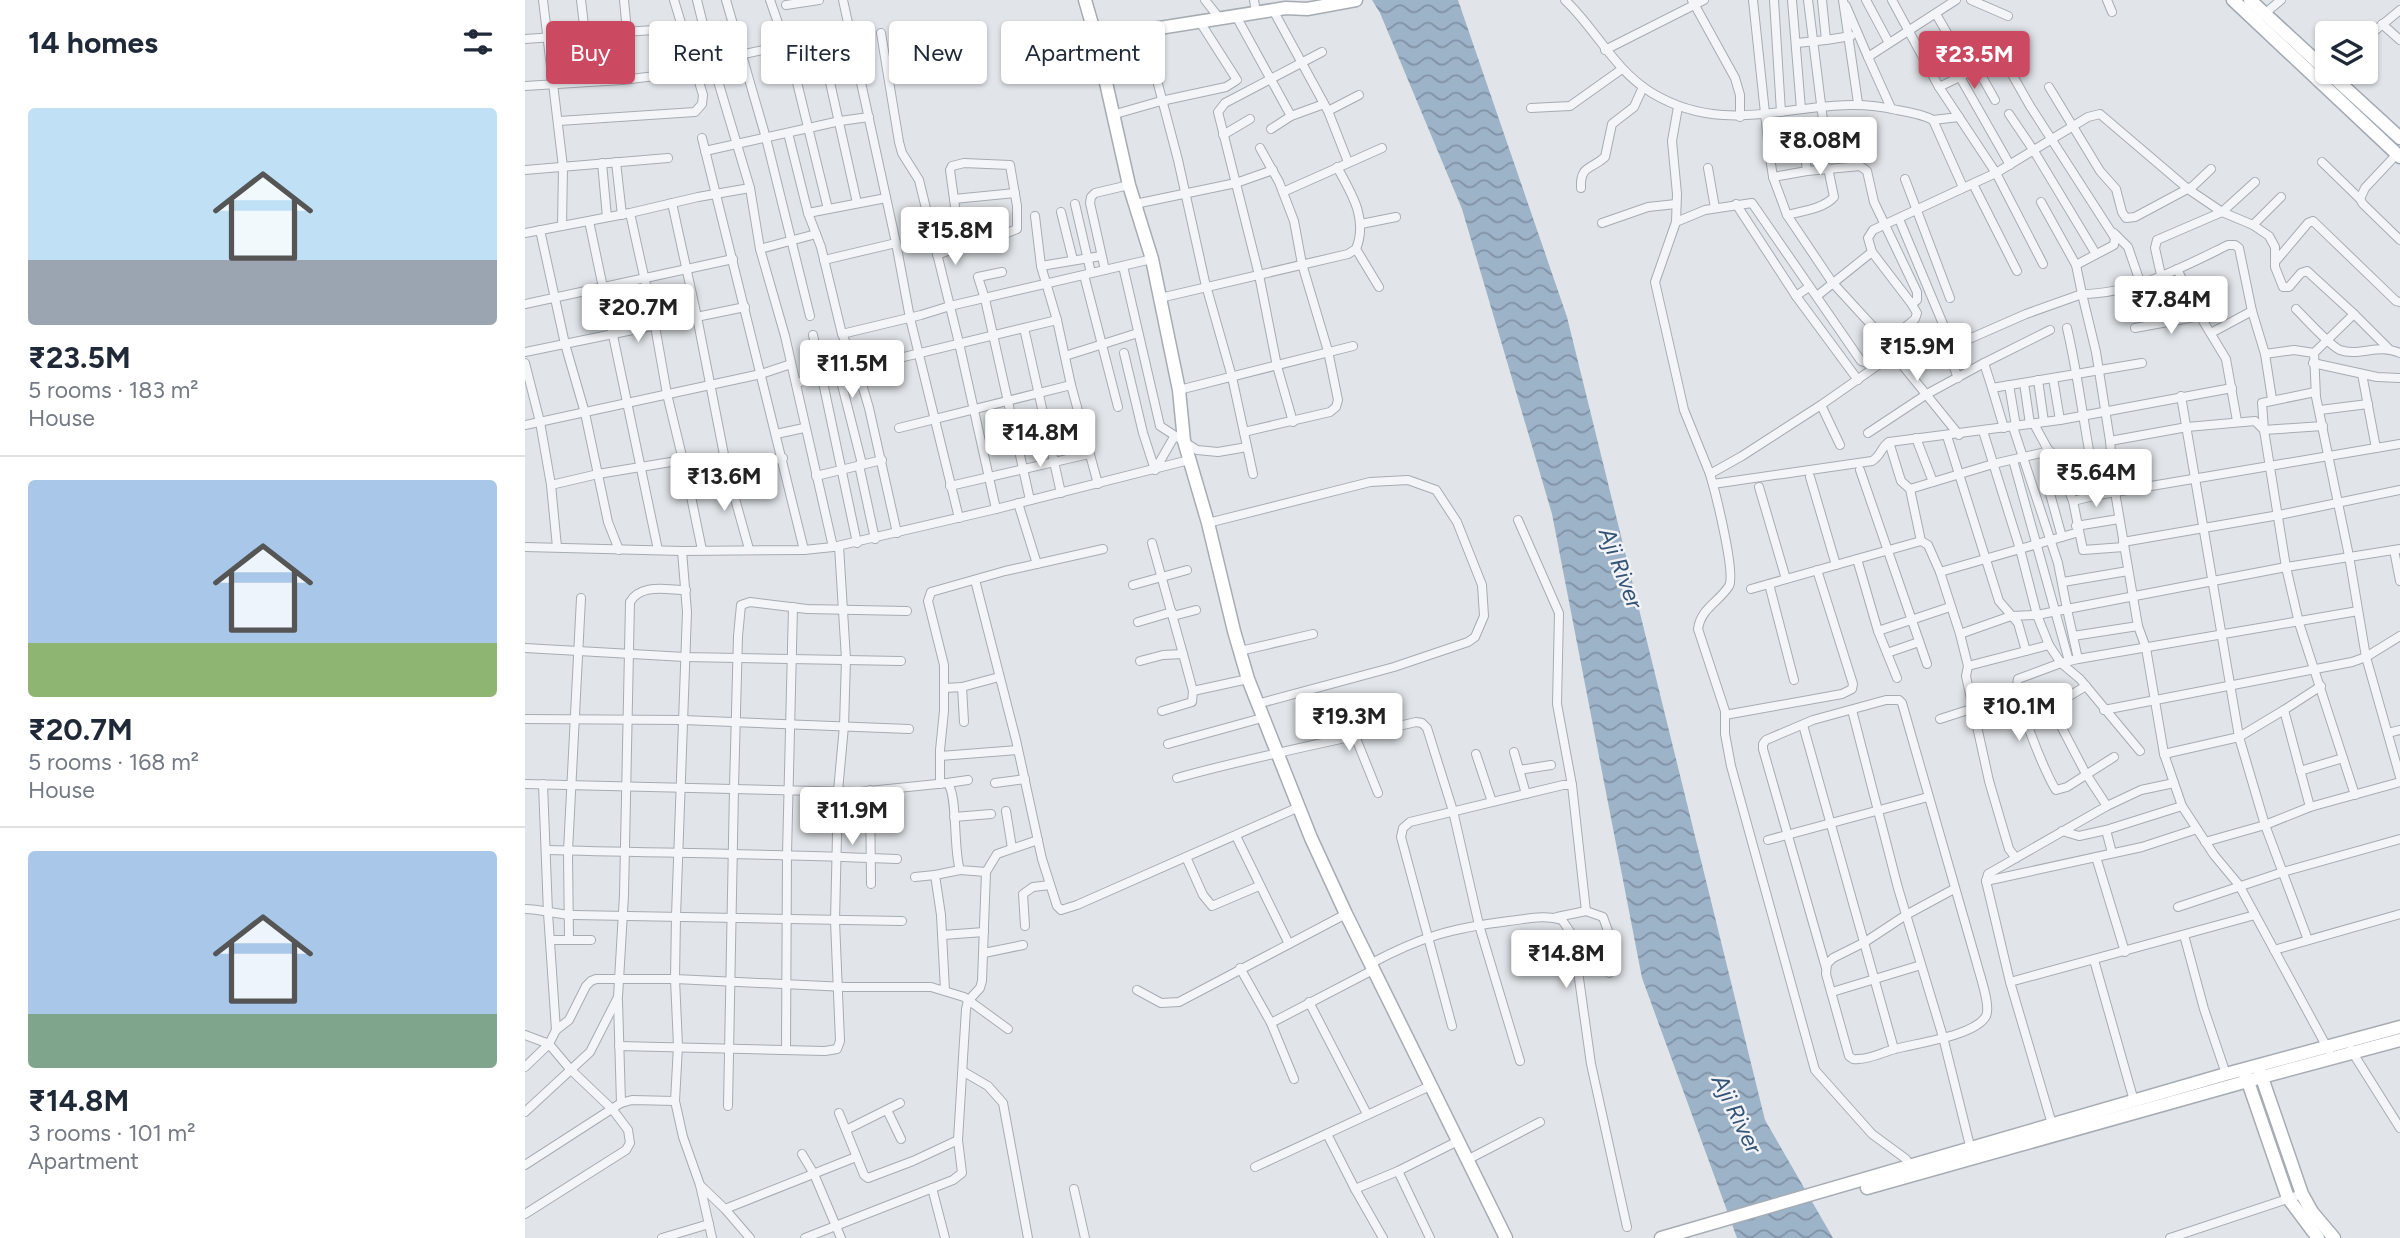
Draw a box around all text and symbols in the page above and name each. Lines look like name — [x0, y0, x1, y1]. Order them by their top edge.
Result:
chip: Buy — [546, 21, 635, 84]
chip: Rent — [649, 21, 747, 84]
chip: Filters — [761, 21, 875, 84]
chip: New — [889, 21, 987, 84]
chip: Apartment — [1001, 21, 1165, 84]
map controls — [2315, 21, 2378, 84]
button: layers — [2315, 21, 2378, 84]
icon: filters — [459, 23, 497, 61]
text: 14 homes — [28, 24, 158, 61]
pin: ₹23.5M — [1917, 32, 2031, 91]
text: ₹23.5M — [1935, 40, 2013, 68]
pin: ₹8.08M — [1763, 118, 1877, 177]
text: ₹8.08M — [1779, 126, 1861, 154]
icon: home — [200, 153, 326, 279]
pin: ₹15.8M — [898, 208, 1012, 267]
text: ₹15.8M — [917, 216, 993, 244]
pin: ₹7.84M — [2114, 276, 2228, 336]
pin: ₹20.7M — [581, 284, 695, 344]
text: ₹7.84M — [2131, 285, 2211, 313]
text: ₹20.7M — [598, 293, 678, 321]
pin: ₹15.9M — [1860, 324, 1974, 383]
text: ₹15.9M — [1879, 332, 1955, 360]
text: ₹23.5M — [28, 339, 131, 376]
pin: ₹11.5M — [795, 340, 909, 400]
text: ₹11.5M — [816, 349, 888, 377]
text: 5 rooms · 183 m² — [28, 376, 199, 404]
text: House — [28, 404, 95, 432]
pin: ₹14.8M — [983, 410, 1097, 469]
text: ₹14.8M — [1001, 418, 1079, 446]
pin: ₹5.64M — [2039, 449, 2153, 509]
pin: ₹13.6M — [667, 454, 781, 513]
text: ₹5.64M — [2056, 458, 2136, 486]
text: ₹13.6M — [686, 462, 762, 490]
water label: Aji River — [1592, 523, 1650, 614]
icon: home — [200, 525, 326, 651]
pin: ₹10.1M — [1962, 684, 2076, 743]
text: ₹10.1M — [1982, 692, 2056, 720]
pin: ₹19.3M — [1292, 694, 1406, 753]
text: ₹19.3M — [1311, 702, 1387, 730]
text: ₹20.7M — [28, 711, 133, 748]
text: 5 rooms · 168 m² — [28, 748, 199, 776]
text: House — [28, 776, 95, 804]
pin: ₹11.9M — [795, 788, 909, 847]
text: ₹11.9M — [816, 796, 888, 824]
icon: home — [200, 896, 326, 1022]
pin: ₹14.8M — [1509, 930, 1623, 990]
text: ₹14.8M — [1527, 939, 1605, 967]
water label: Aji River — [1705, 1069, 1769, 1159]
text: ₹14.8M — [28, 1082, 129, 1119]
text: 3 rooms · 101 m² — [28, 1119, 195, 1147]
text: Apartment — [28, 1147, 139, 1175]

